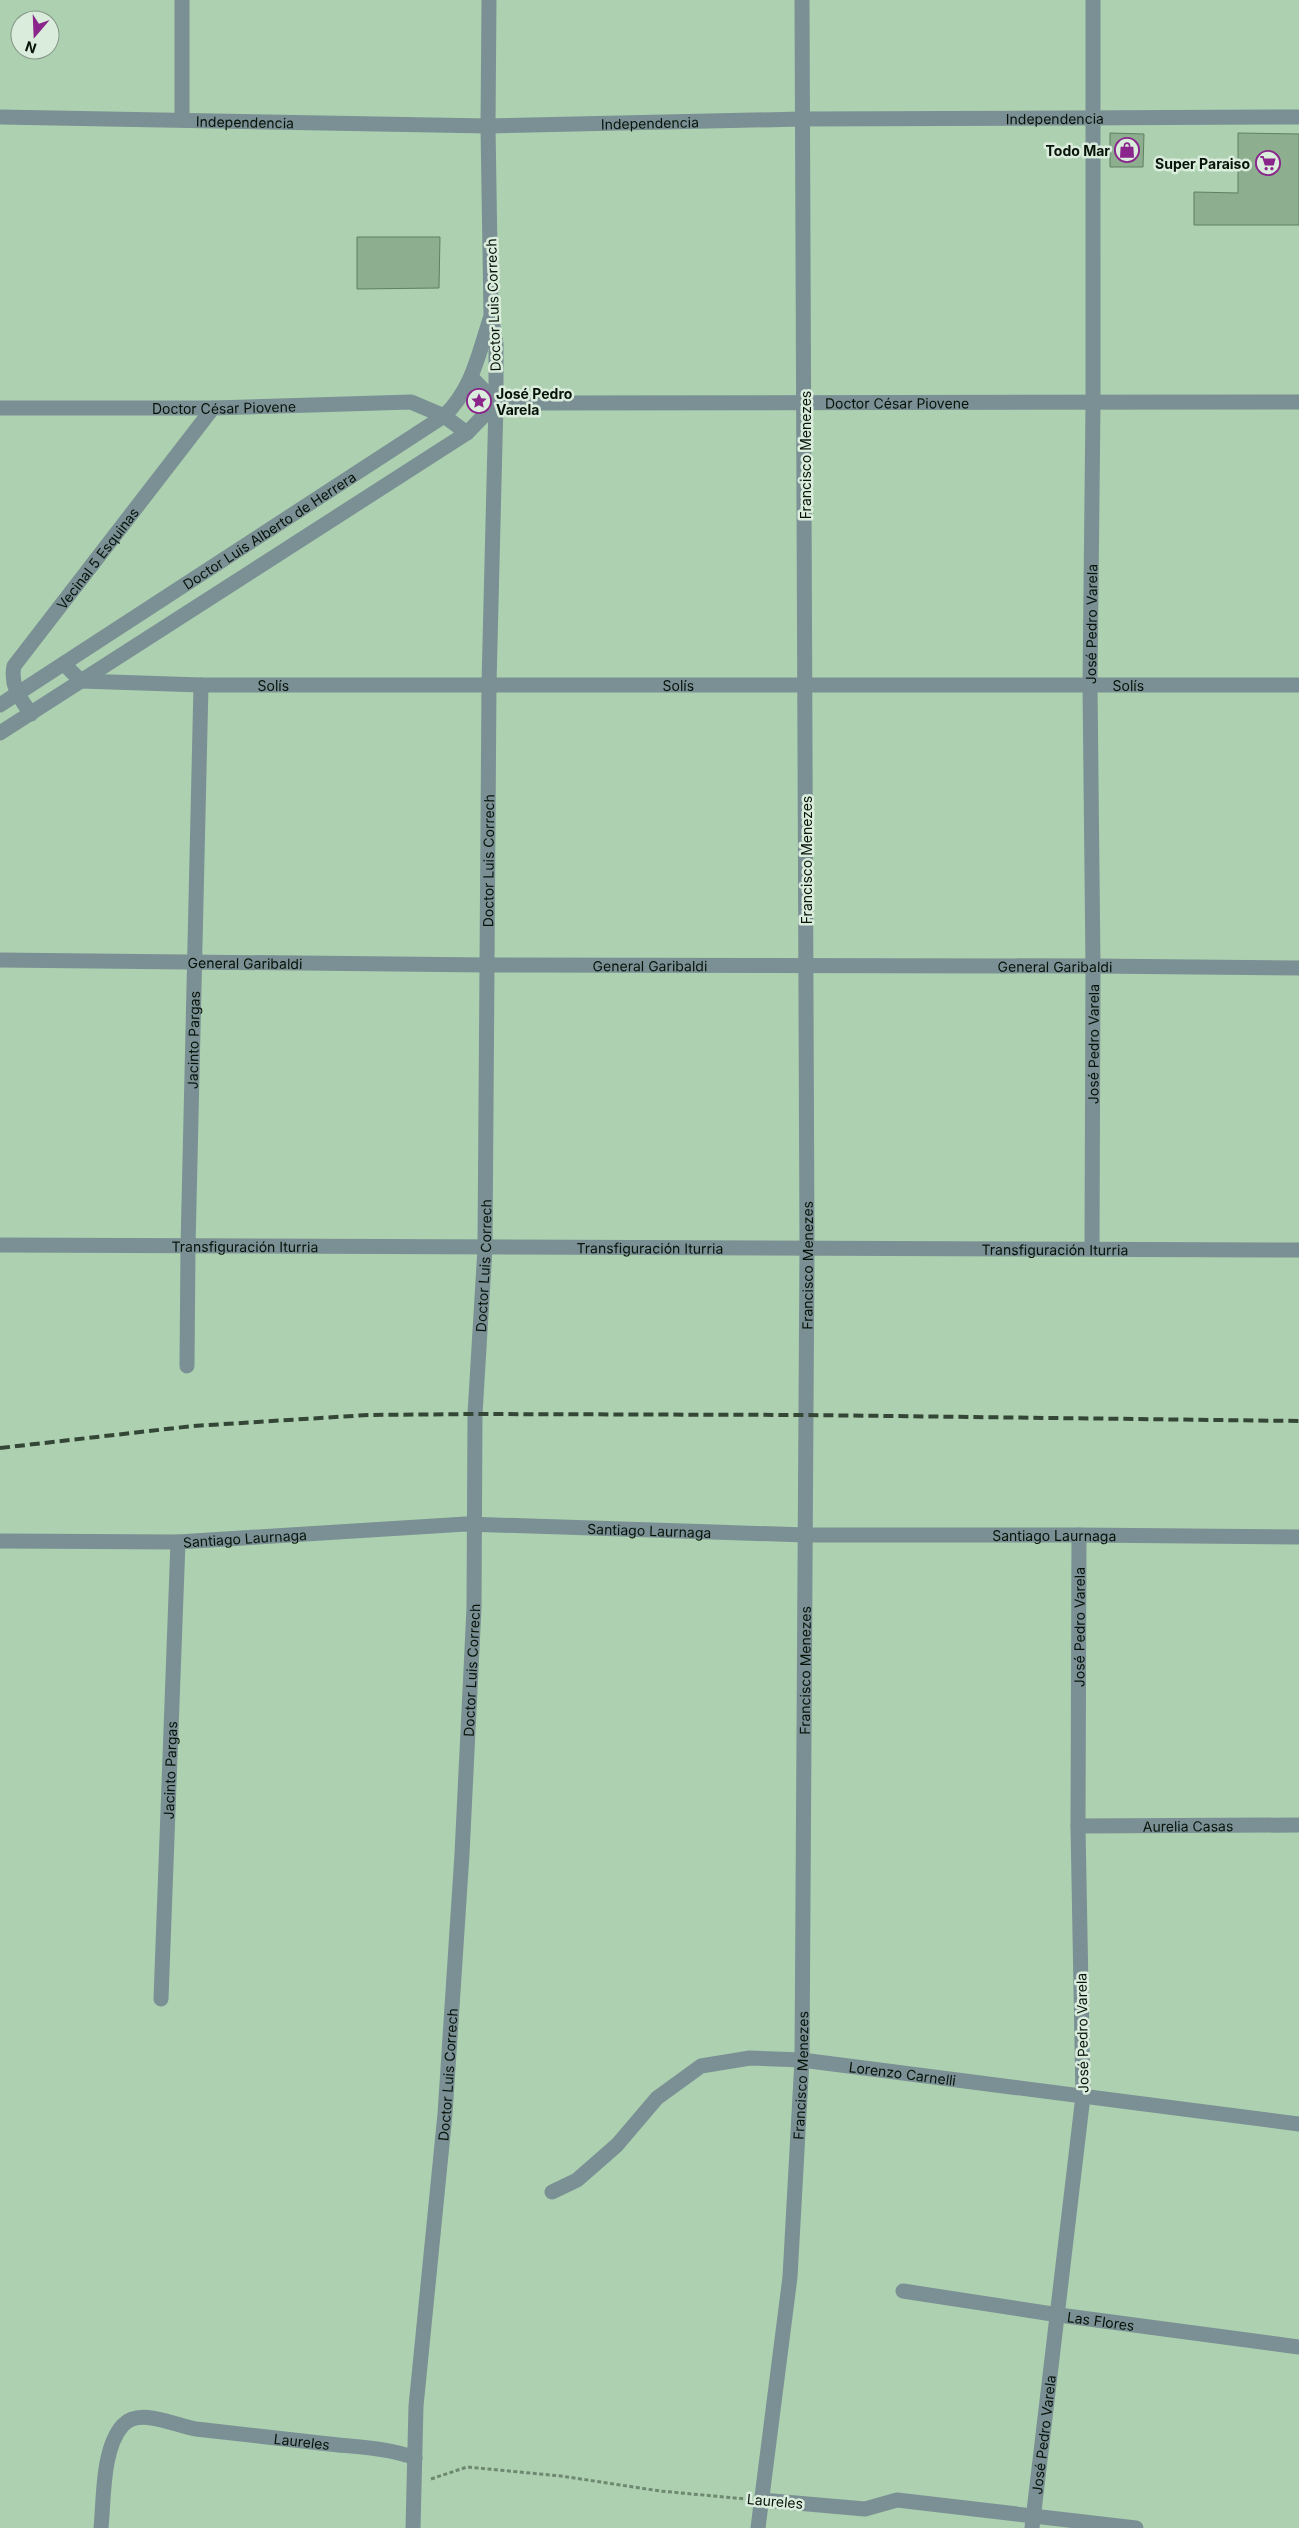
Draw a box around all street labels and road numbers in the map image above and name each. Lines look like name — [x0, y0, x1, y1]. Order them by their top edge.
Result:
street label: Independencia — [1006, 109, 1104, 127]
street label: Independencia — [196, 112, 294, 131]
street label: Independencia — [601, 113, 699, 132]
street label: Doctor Luis Correch — [482, 238, 504, 372]
street label: Francisco Menezes — [797, 391, 814, 519]
street label: Doctor César Piovene — [825, 394, 969, 411]
street label: Doctor César Piovene — [152, 397, 296, 417]
street label: Doctor Luis Alberto de Herrera — [179, 467, 359, 592]
street label: Vecinal 5 Esquinas — [53, 504, 142, 612]
street label: José Pedro Varela — [1082, 564, 1100, 684]
street label: Solís — [258, 677, 289, 694]
street label: Solís — [663, 677, 694, 694]
street label: Solís — [1113, 677, 1144, 694]
street label: Doctor Luis Correch — [479, 794, 497, 927]
street label: Francisco Menezes — [798, 796, 815, 924]
street label: General Garibaldi — [188, 953, 302, 972]
street label: General Garibaldi — [593, 957, 707, 974]
street label: General Garibaldi — [998, 957, 1112, 975]
street label: José Pedro Varela — [1084, 984, 1101, 1104]
street label: Jacinto Pargas — [183, 991, 202, 1089]
street label: Doctor Luis Correch — [471, 1199, 494, 1333]
street label: Francisco Menezes — [798, 1201, 816, 1330]
street label: Transfiguración Iturria — [172, 1237, 318, 1255]
street label: Transfiguración Iturria — [577, 1239, 723, 1256]
street label: Transfiguración Iturria — [982, 1240, 1128, 1258]
street label: Santiago Laurnaga — [587, 1519, 712, 1540]
street label: Santiago Laurnaga — [182, 1525, 307, 1550]
street label: Santiago Laurnaga — [992, 1526, 1116, 1544]
street label: José Pedro Varela — [1070, 1567, 1087, 1687]
street label: Doctor Luis Correch — [459, 1604, 483, 1737]
street label: Francisco Menezes — [796, 1606, 813, 1735]
street label: Jacinto Pargas — [159, 1721, 180, 1819]
street label: Aurelia Casas — [1143, 1817, 1233, 1834]
street label: José Pedro Varela — [1072, 1973, 1092, 2093]
street label: Doctor Luis Correch — [434, 2008, 460, 2142]
street label: Francisco Menezes — [789, 2011, 811, 2140]
street label: Lorenzo Carnelli — [848, 2058, 957, 2088]
street label: Las Flores — [1066, 2308, 1136, 2333]
street label: José Pedro Varela — [1028, 2374, 1059, 2495]
street label: Laureles — [273, 2429, 331, 2453]
street label: Laureles — [746, 2490, 804, 2512]

